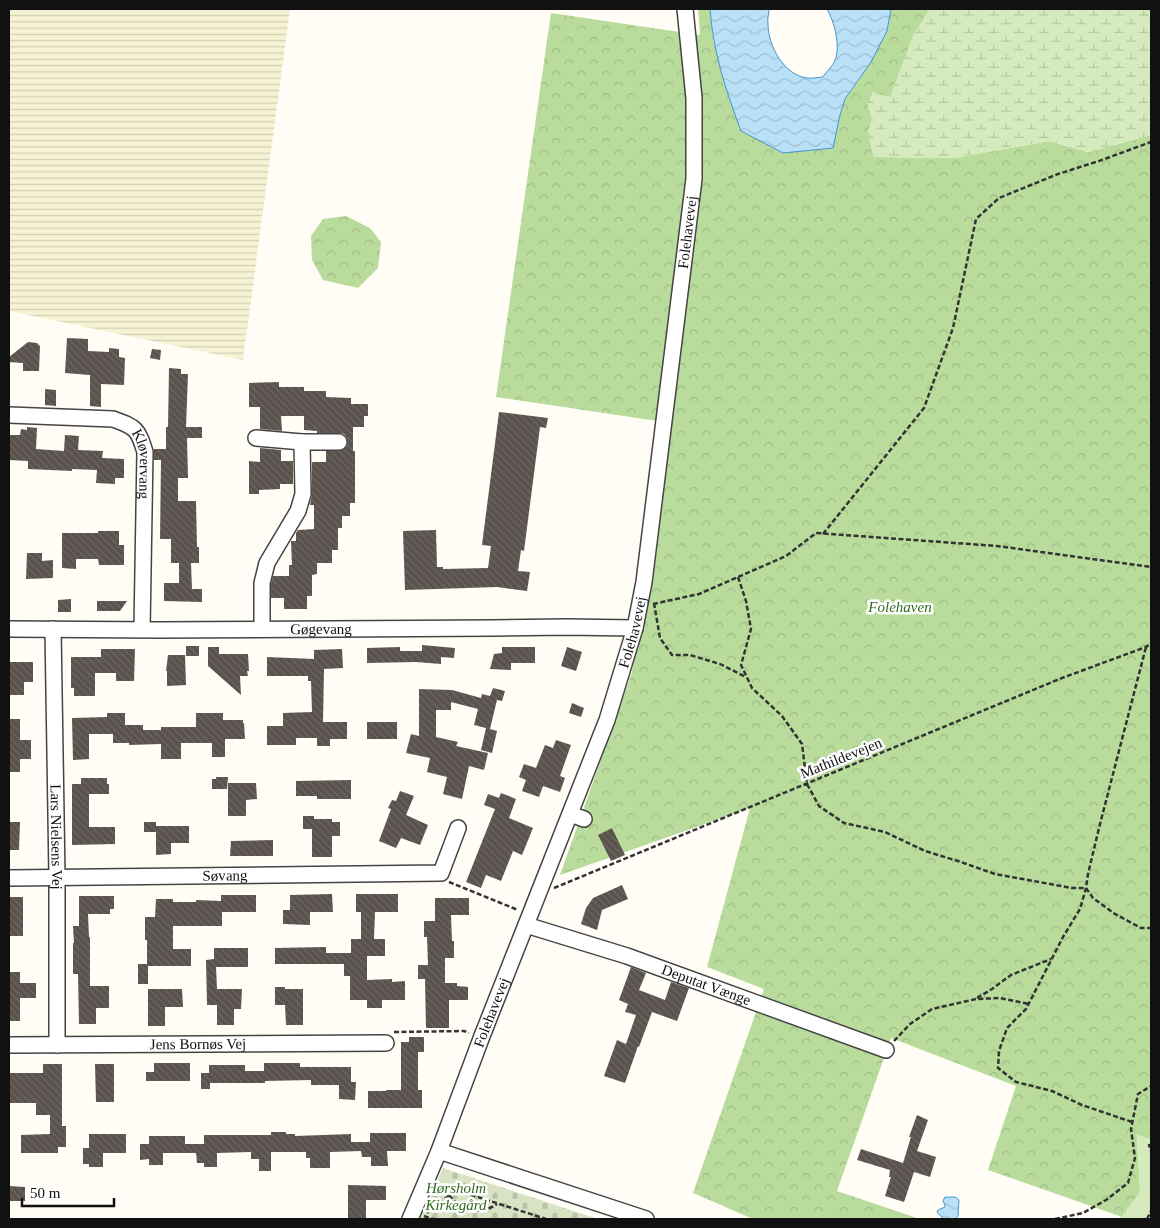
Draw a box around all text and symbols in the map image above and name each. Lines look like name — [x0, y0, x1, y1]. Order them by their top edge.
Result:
street label: Folehavevej — [675, 195, 700, 270]
street label: Kløvervang — [129, 426, 153, 500]
street label: Folehavevej — [615, 595, 649, 670]
park label: Folehaven — [867, 599, 932, 615]
street label: Gøgevang — [290, 621, 352, 637]
street label: Mathildevejen — [798, 734, 885, 782]
street label: Lars Nielsens Vej — [48, 784, 65, 890]
street label: Søvang — [202, 867, 248, 884]
street label: Deputat Vænge — [660, 961, 753, 1008]
street label: Folehavevej — [471, 975, 512, 1049]
street label: Jens Bornøs Vej — [150, 1036, 246, 1052]
scale bar — [22, 1176, 115, 1208]
park label: Hørsholm Kirkegård — [424, 1180, 487, 1213]
text: 50 m — [30, 1185, 61, 1201]

